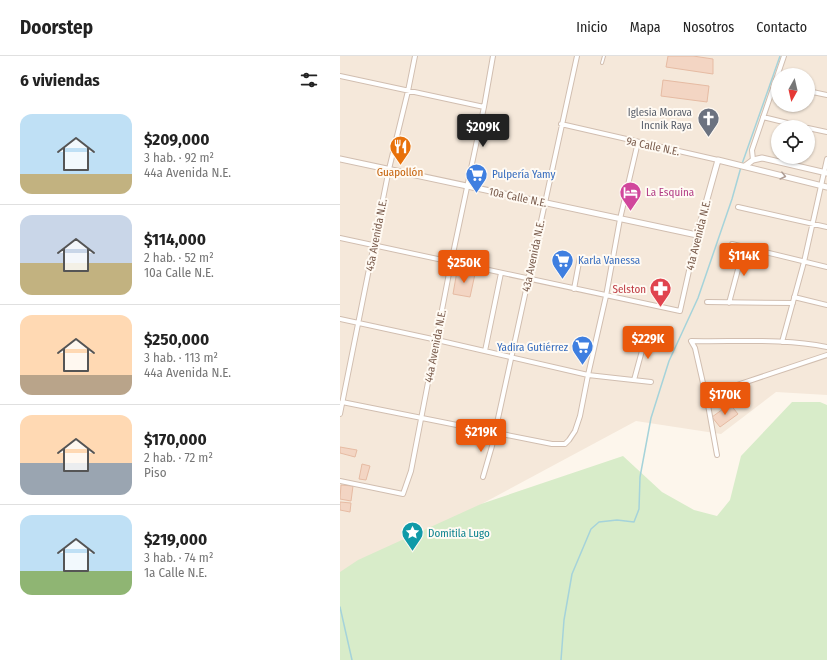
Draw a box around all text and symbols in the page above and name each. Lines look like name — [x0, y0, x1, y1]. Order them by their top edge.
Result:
text: Doorstep — [20, 16, 93, 39]
text: Inicio — [576, 19, 608, 36]
text: Mapa — [630, 19, 661, 36]
text: Nosotros — [683, 19, 734, 36]
text: Contacto — [756, 19, 807, 36]
north arrow — [771, 68, 815, 112]
map controls — [771, 68, 815, 164]
icon: filters — [298, 69, 320, 91]
text: 6 viviendas — [20, 70, 100, 91]
church icon: Iglesia Morava Incnik Raya — [695, 105, 721, 138]
place label: Iglesia Morava Incnik Raya — [628, 106, 692, 132]
pin: $209K — [455, 114, 511, 148]
text: $209K — [466, 119, 500, 134]
button: locate — [771, 120, 815, 164]
text: $209,000 — [144, 129, 210, 150]
icon: home — [52, 130, 100, 178]
restaurant icon: Guapollón — [387, 133, 413, 166]
street label: 9a Calle N.E. — [625, 134, 681, 158]
text: 3 hab. · 92 m² — [144, 150, 214, 165]
supermarket icon: Pulpería Yamy — [463, 161, 489, 194]
text: 44a Avenida N.E. — [144, 165, 231, 180]
place label: Guapollón — [377, 166, 423, 179]
place label: Pulpería Yamy — [492, 168, 555, 181]
one-way arrow — [780, 171, 786, 179]
hotel icon: La Esquina — [618, 179, 644, 212]
street label: 10a Calle N.E. — [488, 185, 548, 210]
place label: La Esquina — [646, 186, 694, 199]
street label: 45a Avenida N.E. — [363, 198, 390, 272]
street label: 41a Avenida N.E. — [683, 199, 714, 272]
street label: 43a Avenida N.E. — [520, 219, 547, 293]
text: $114,000 — [144, 229, 206, 250]
icon: home — [52, 231, 100, 279]
pin: $114K — [716, 243, 772, 277]
supermarket icon: Karla Vanessa — [549, 247, 575, 280]
text: $114K — [728, 248, 760, 263]
text: 2 hab. · 52 m² — [144, 250, 214, 265]
pin: $250K — [436, 250, 492, 284]
place label: Karla Vanessa — [578, 254, 640, 267]
text: $250K — [447, 255, 481, 270]
text: 10a Calle N.E. — [144, 265, 214, 280]
pharmacy icon: Selston — [648, 276, 674, 309]
place label: Selston — [612, 283, 646, 296]
street label: 44a Avenida N.E. — [422, 309, 449, 383]
pin: $229K — [620, 326, 676, 360]
text: $250,000 — [144, 329, 209, 350]
icon: home — [52, 331, 100, 379]
text: $229K — [632, 331, 664, 346]
supermarket icon: Yadira Gutiérrez — [570, 334, 596, 367]
place label: Yadira Gutiérrez — [497, 341, 569, 354]
text: 3 hab. · 113 m² — [144, 350, 218, 365]
text: 44a Avenida N.E. — [144, 365, 231, 380]
pin: $170K — [697, 382, 753, 416]
text: $170K — [709, 387, 741, 402]
pin: $219K — [453, 419, 509, 453]
text: $219K — [465, 424, 497, 439]
text: $170,000 — [144, 429, 207, 450]
icon: home — [52, 431, 100, 479]
text: 2 hab. · 72 m² — [144, 450, 213, 465]
text: Piso — [144, 465, 166, 480]
place icon: Domitila Lugo — [400, 520, 426, 553]
place label: Domitila Lugo — [428, 527, 490, 540]
text: $219,000 — [144, 529, 207, 550]
icon: home — [52, 531, 100, 579]
text: 3 hab. · 74 m² — [144, 550, 213, 565]
text: 1a Calle N.E. — [144, 565, 207, 580]

